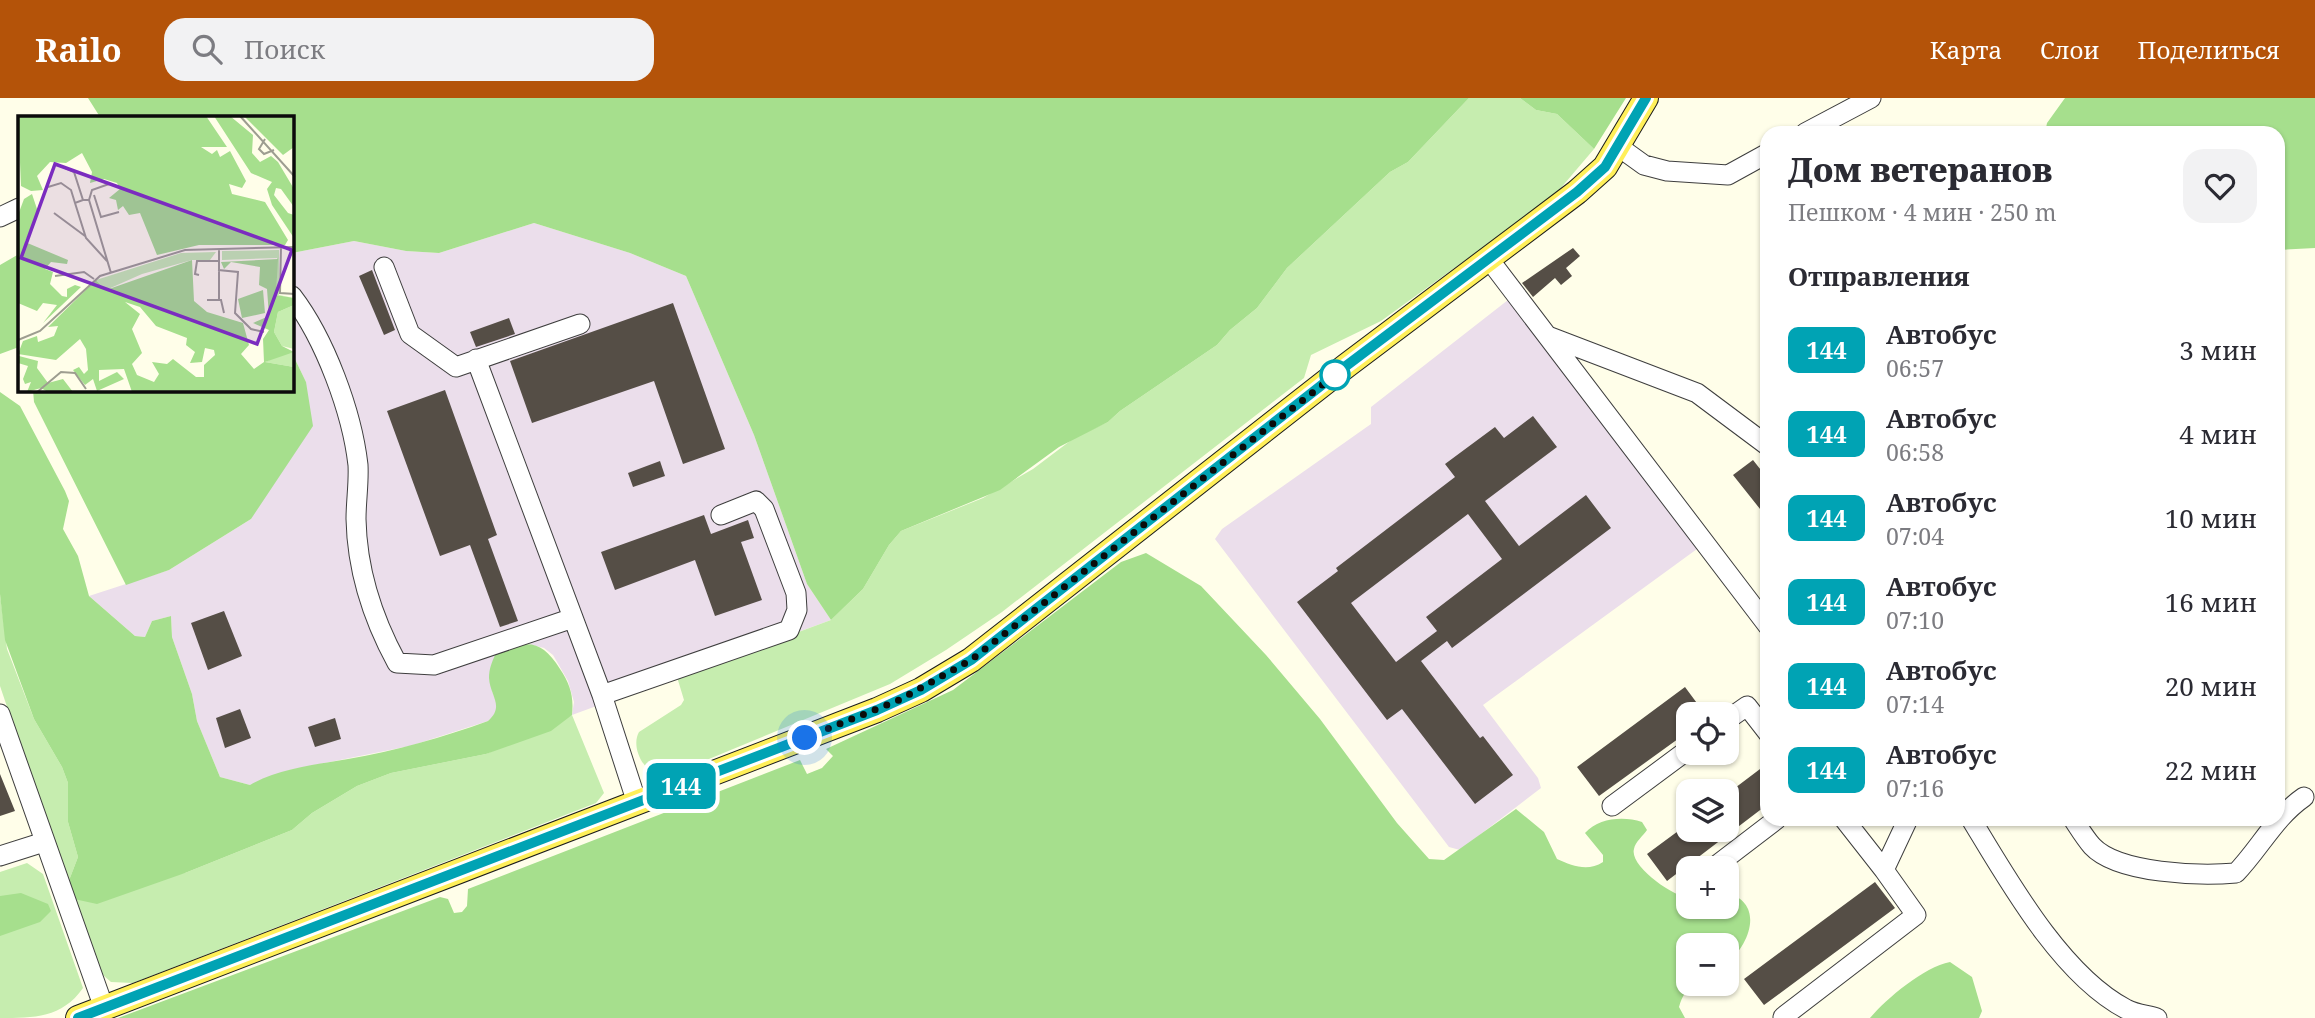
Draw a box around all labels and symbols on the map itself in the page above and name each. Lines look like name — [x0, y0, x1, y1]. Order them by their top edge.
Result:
inset map — [18, 116, 294, 392]
unlabelled marker — [1320, 360, 1350, 390]
your location — [787, 720, 822, 755]
line badge: 144 — [641, 763, 721, 809]

